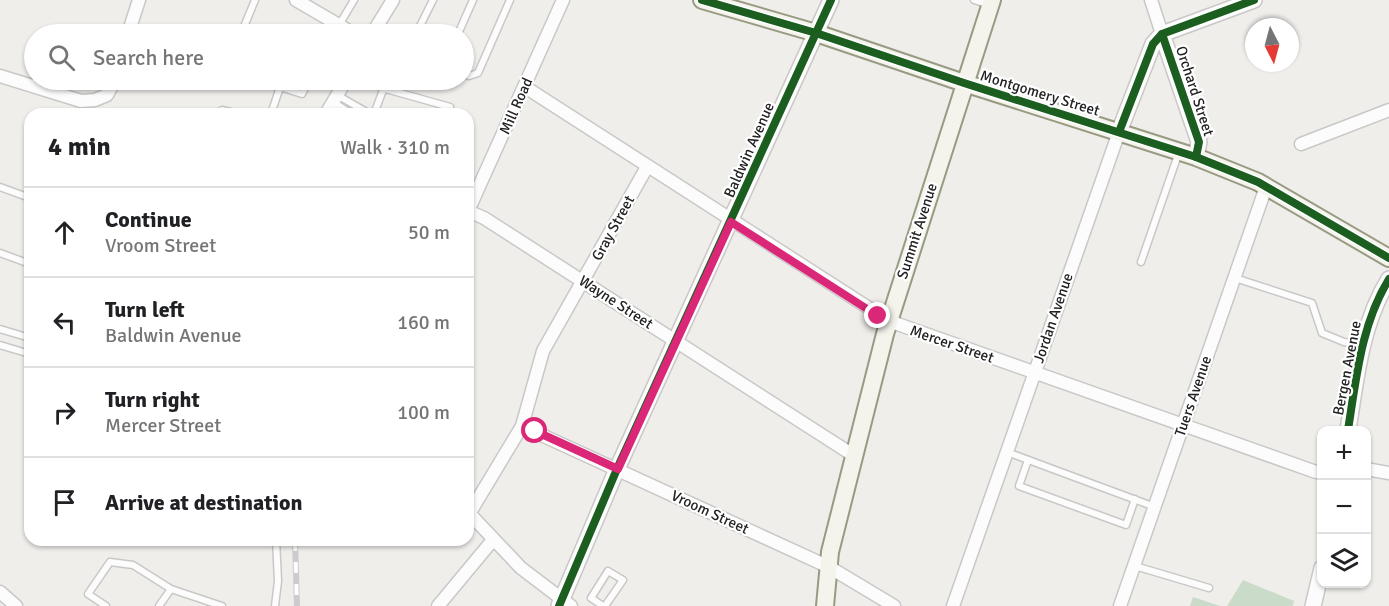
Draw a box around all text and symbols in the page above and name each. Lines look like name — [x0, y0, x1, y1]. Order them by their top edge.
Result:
north arrow — [1245, 18, 1299, 72]
search box — [24, 24, 474, 90]
icon: search — [45, 41, 78, 74]
text: Search here — [93, 44, 204, 71]
street label: Orchard Street — [1172, 44, 1218, 138]
street label: Montgomery Street — [978, 66, 1102, 120]
street label: Mill Road — [496, 75, 536, 137]
street label: Baldwin Avenue — [720, 100, 778, 200]
text: 4 min — [48, 131, 111, 163]
text: Walk · 310 m — [340, 135, 450, 160]
street label: Summit Avenue — [893, 181, 941, 281]
street label: Gray Street — [588, 192, 638, 264]
text: Continue — [105, 206, 192, 233]
icon: ahead — [48, 216, 81, 249]
text: 50 m — [408, 220, 450, 245]
text: Vroom Street — [105, 233, 216, 258]
street label: Wayne Street — [576, 271, 656, 333]
street label: Jordan Avenue — [1029, 271, 1077, 365]
text: Turn left — [105, 296, 185, 323]
route end — [864, 302, 890, 328]
icon: left — [48, 306, 81, 339]
text: 160 m — [397, 310, 450, 335]
street label: Bergen Avenue — [1329, 319, 1365, 417]
street label: Mercer Street — [908, 321, 996, 367]
text: Baldwin Avenue — [105, 323, 242, 348]
street label: Tuers Avenue — [1171, 353, 1215, 439]
text: Turn right — [105, 386, 200, 413]
icon: right — [48, 396, 81, 429]
text: 100 m — [397, 400, 450, 425]
text: Mercer Street — [105, 413, 221, 438]
route start — [521, 417, 547, 443]
map controls — [1317, 426, 1371, 588]
button: + — [1317, 426, 1371, 480]
button: − — [1317, 480, 1371, 534]
icon: arrive — [48, 486, 81, 519]
street label: Vroom Street — [668, 486, 752, 538]
text: Arrive at destination — [105, 489, 302, 516]
button: layers — [1317, 534, 1371, 588]

